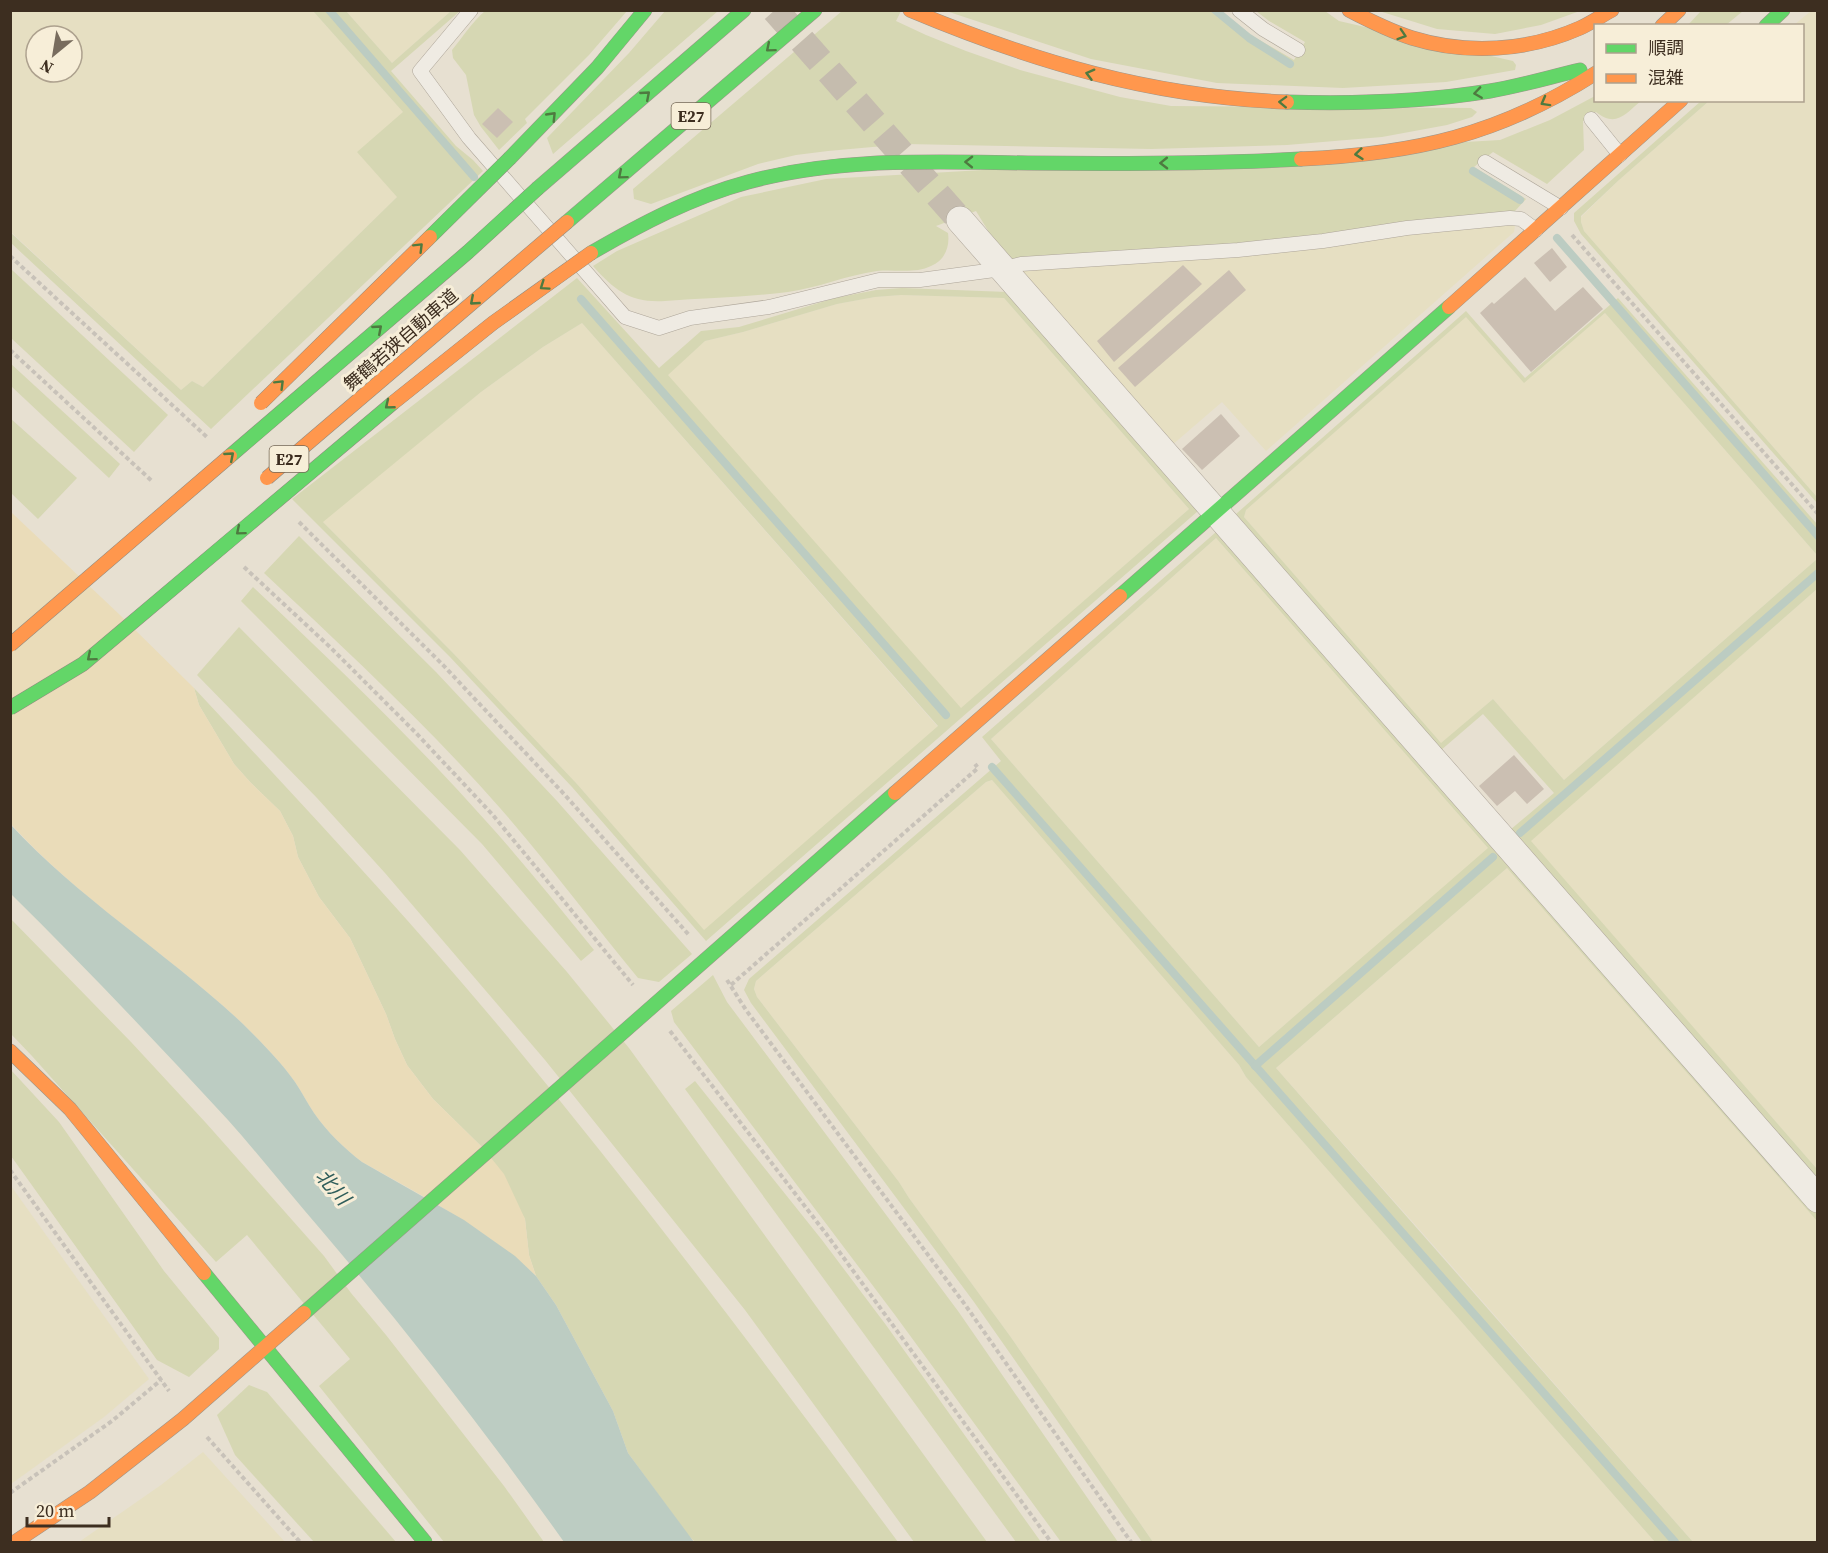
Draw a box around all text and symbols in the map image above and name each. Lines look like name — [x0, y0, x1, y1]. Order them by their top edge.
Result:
north arrow — [24, 24, 84, 84]
legend — [1594, 24, 1804, 102]
one-way arrow — [1396, 28, 1407, 41]
text: 順調 — [1648, 35, 1684, 60]
one-way arrow — [766, 41, 777, 52]
text: N — [36, 54, 57, 79]
text: 混雑 — [1648, 65, 1684, 90]
one-way arrow — [1086, 69, 1096, 82]
one-way arrow — [1473, 86, 1482, 98]
one-way arrow — [639, 91, 650, 102]
one-way arrow — [1279, 95, 1288, 108]
one-way arrow — [1541, 95, 1551, 107]
road number: E27 — [672, 103, 710, 129]
one-way arrow — [544, 113, 555, 124]
one-way arrow — [1354, 147, 1363, 160]
one-way arrow — [964, 156, 973, 168]
one-way arrow — [1159, 156, 1168, 169]
one-way arrow — [618, 168, 629, 179]
one-way arrow — [412, 244, 423, 255]
one-way arrow — [539, 279, 550, 290]
street label: 舞鶴若狭自動車道 — [338, 283, 463, 396]
one-way arrow — [470, 294, 481, 305]
one-way arrow — [371, 325, 382, 336]
one-way arrow — [274, 380, 284, 391]
one-way arrow — [385, 398, 396, 409]
road number: E27 — [270, 446, 308, 472]
one-way arrow — [223, 452, 234, 463]
one-way arrow — [236, 524, 247, 535]
one-way arrow — [87, 650, 98, 661]
water label: 北川 — [309, 1163, 358, 1213]
scale bar — [27, 1490, 110, 1528]
text: 20 m — [36, 1498, 74, 1523]

